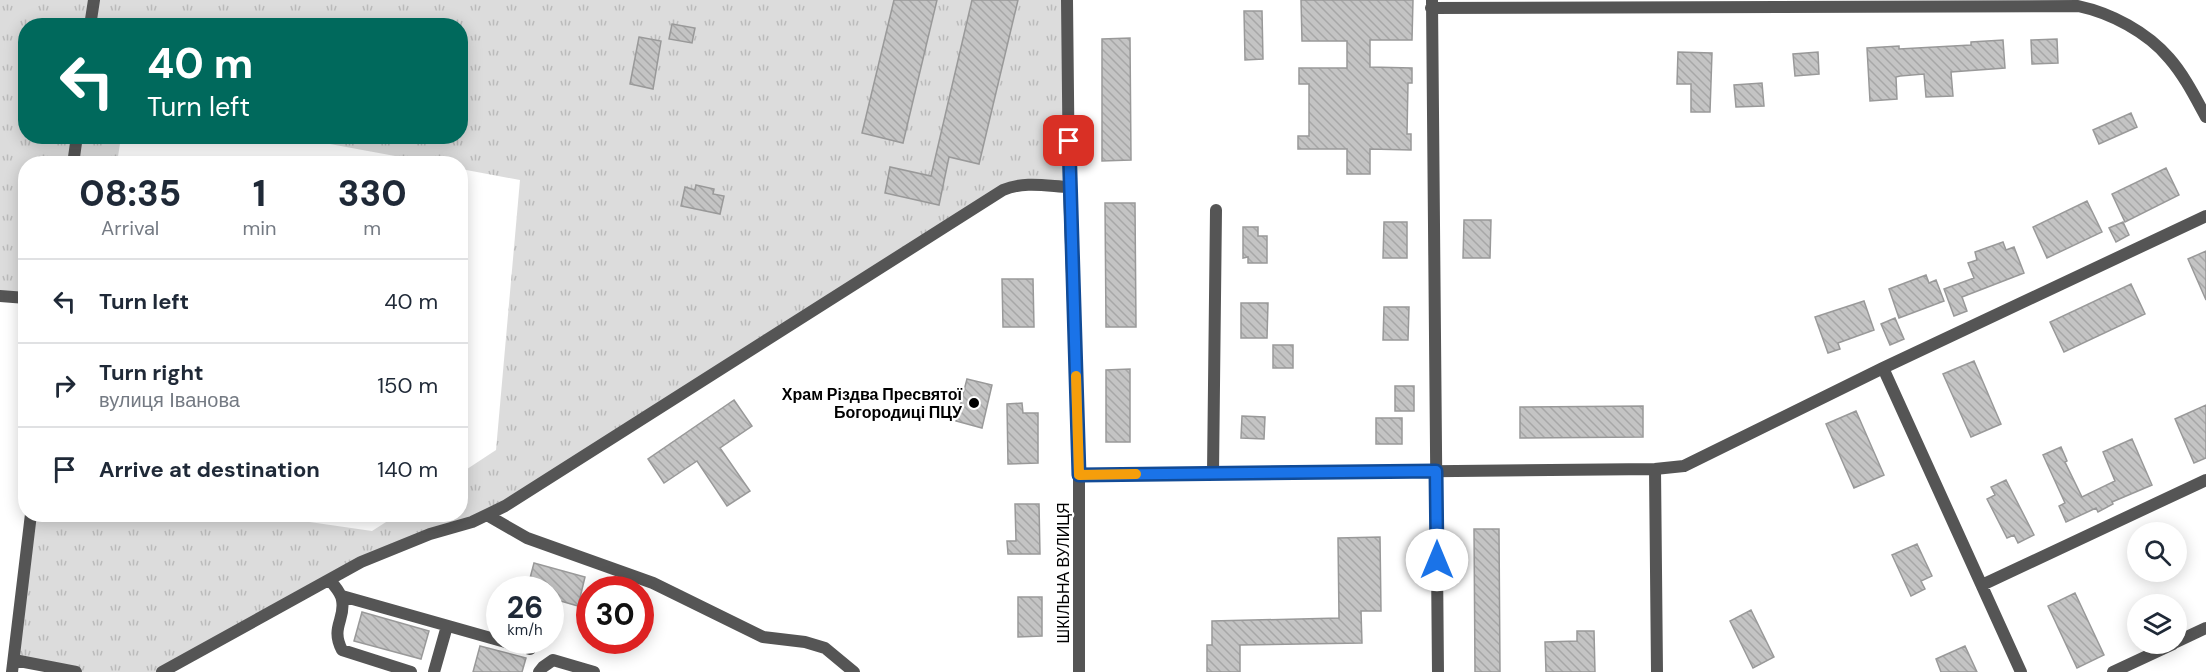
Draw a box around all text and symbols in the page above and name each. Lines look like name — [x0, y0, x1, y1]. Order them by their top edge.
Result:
text: 40 m — [147, 36, 253, 91]
icon: left — [48, 42, 126, 120]
text: Turn left — [147, 89, 250, 124]
pin — [1043, 115, 1094, 166]
icon: arrive — [1052, 124, 1085, 157]
text: 08:35 — [79, 170, 181, 217]
text: 1 — [253, 170, 266, 217]
text: 330 — [338, 170, 407, 217]
text: Arrival — [101, 215, 159, 241]
text: min — [242, 215, 276, 241]
text: m — [363, 215, 381, 241]
icon: left — [48, 285, 81, 318]
text: Turn left — [99, 287, 189, 316]
text: 40 m — [384, 287, 438, 316]
text: Turn right — [99, 358, 204, 387]
icon: right — [48, 369, 81, 402]
text: 150 m — [377, 371, 438, 400]
place label: Храм Різдва Пресвятої Богородиці ПЦУ — [782, 384, 963, 423]
text: вулиця Іванова — [99, 387, 240, 413]
marker: Храм Різдва Пресвятої Богородиці ПЦУ — [967, 396, 981, 410]
icon: arrive — [48, 453, 81, 486]
text: Arrive at destination — [99, 455, 320, 484]
text: 140 m — [377, 455, 438, 484]
street label: ШКІЛЬНА ВУЛИЦЯ — [1053, 502, 1074, 644]
map controls — [2127, 522, 2187, 654]
button: search — [2127, 522, 2187, 582]
position arrow — [1405, 528, 1469, 592]
speed limit sign: 30 — [576, 576, 654, 654]
text: 26 — [507, 588, 543, 627]
button: layers — [2127, 594, 2187, 654]
text: km/h — [507, 620, 543, 640]

